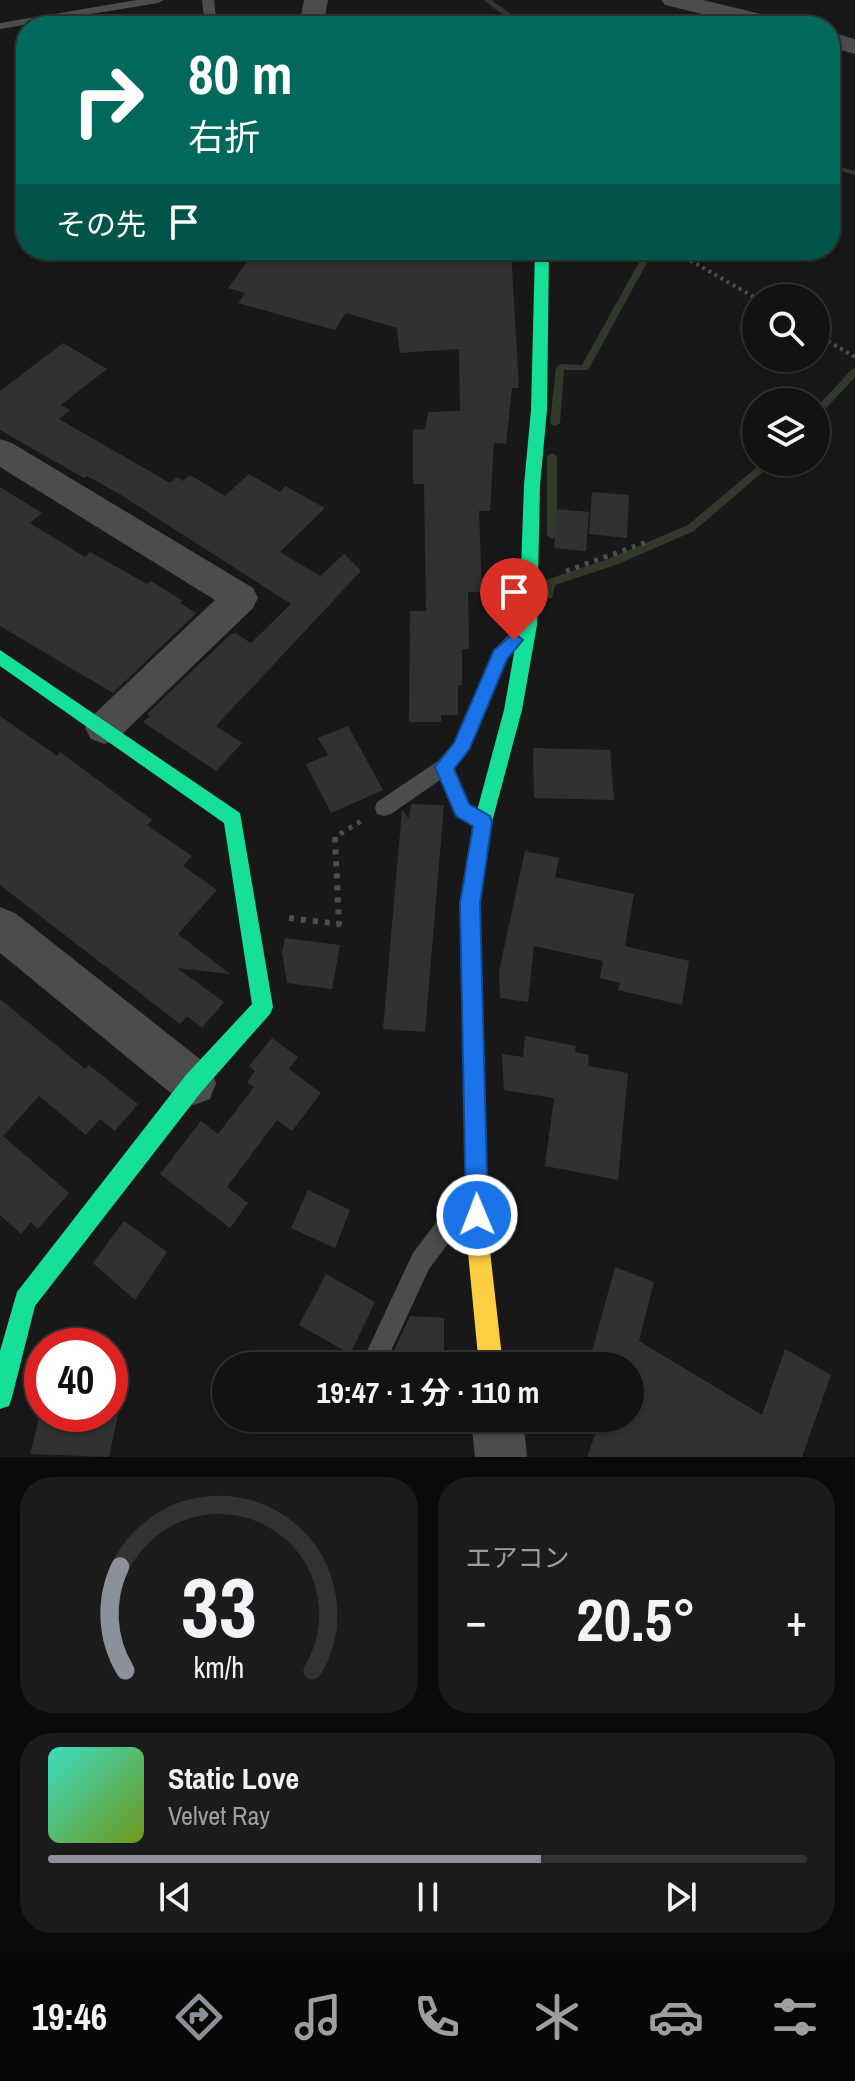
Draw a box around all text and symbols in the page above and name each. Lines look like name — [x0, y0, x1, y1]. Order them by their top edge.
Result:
text: 80 m — [188, 36, 293, 111]
icon: right — [56, 48, 160, 152]
text: 右折 — [188, 113, 260, 161]
icon: arrive — [162, 200, 206, 244]
text: その先 — [56, 204, 146, 244]
map controls — [742, 284, 830, 476]
button: search — [742, 284, 830, 372]
button: layers — [742, 388, 830, 476]
pin — [480, 558, 548, 640]
icon: arrive — [492, 570, 536, 614]
position arrow — [435, 1173, 519, 1257]
speed limit sign: 40 — [24, 1328, 128, 1432]
text: 19:47 · 1 分 · 110 m — [317, 1372, 539, 1412]
text: エアコン — [466, 1540, 570, 1575]
text: 33 — [181, 1551, 257, 1663]
text: 20.5° — [576, 1579, 696, 1660]
text: − — [466, 1590, 487, 1650]
text: + — [786, 1590, 807, 1650]
text: km/h — [193, 1648, 244, 1687]
text: Static Love — [168, 1758, 299, 1798]
text: Velvet Ray — [168, 1798, 270, 1833]
icon: previous — [153, 1875, 197, 1919]
icon: pause — [406, 1875, 450, 1919]
icon: next — [659, 1875, 703, 1919]
icon: directions — [171, 1989, 227, 2045]
icon: music — [290, 1989, 346, 2045]
icon: phone — [409, 1989, 465, 2045]
icon: climate — [529, 1989, 585, 2045]
icon: car — [648, 1989, 704, 2045]
icon: filters — [767, 1989, 823, 2045]
text: 19:46 — [32, 1993, 107, 2041]

